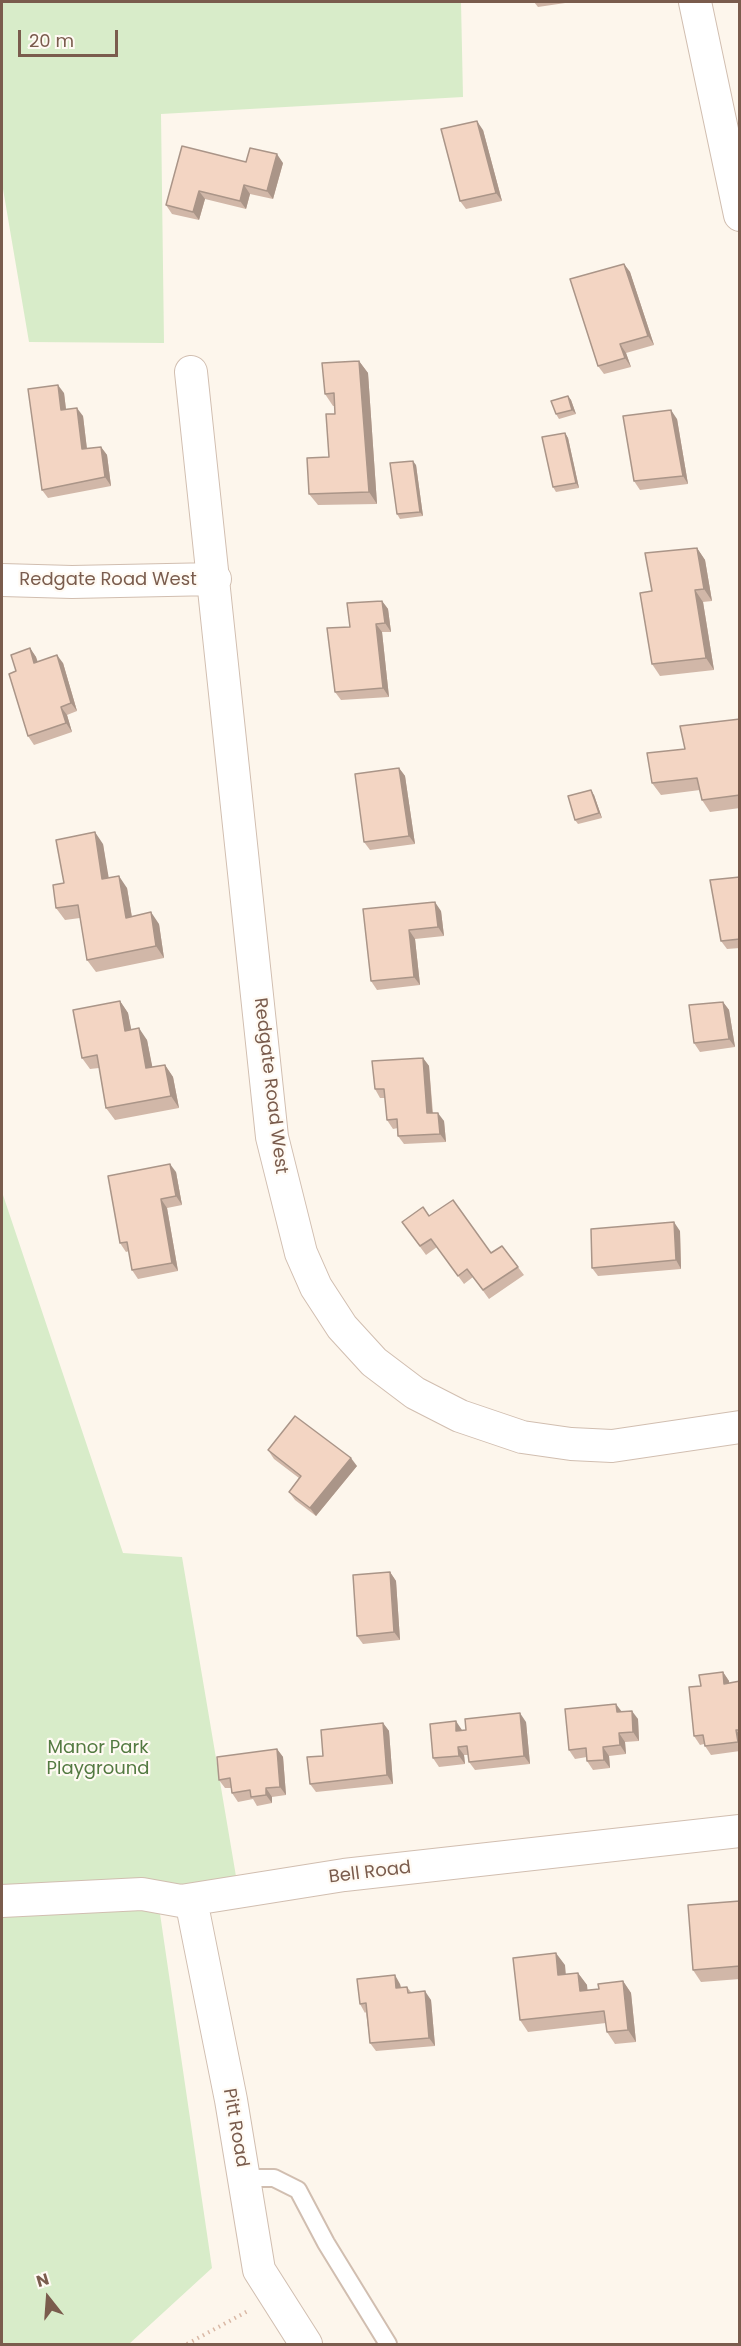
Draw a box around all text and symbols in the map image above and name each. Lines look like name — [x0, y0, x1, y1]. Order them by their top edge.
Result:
scale bar — [21, 18, 122, 56]
text: 20 m — [29, 28, 74, 53]
street label: Redgate Road West — [19, 569, 197, 591]
street label: Redgate Road West — [248, 997, 292, 1175]
park label: Manor Park Playground — [47, 1737, 149, 1780]
street label: Bell Road — [328, 1857, 412, 1889]
street label: Pitt Road — [217, 2087, 253, 2169]
north arrow — [18, 2268, 78, 2328]
text: N — [33, 2268, 52, 2293]

